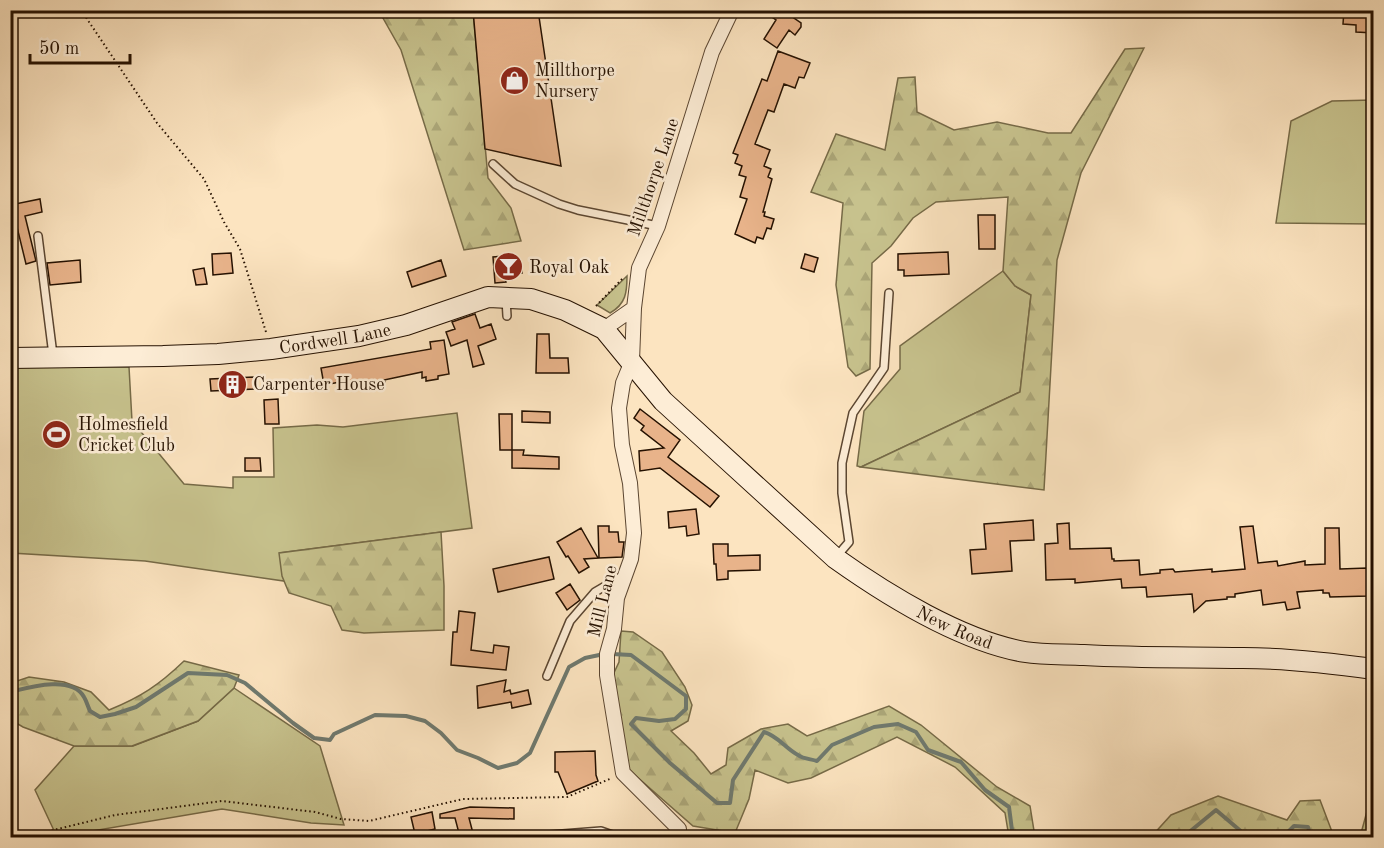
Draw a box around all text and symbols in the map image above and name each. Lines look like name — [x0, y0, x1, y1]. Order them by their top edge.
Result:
scale bar — [30, 27, 130, 65]
text: 50 m — [39, 40, 79, 58]
place label: Millthorpe Nursery — [535, 62, 615, 101]
shop icon: Millthorpe Nursery — [498, 64, 530, 96]
street label: Millthorpe Lane — [625, 116, 683, 239]
bar icon: Royal Oak — [492, 251, 524, 283]
place label: Royal Oak — [529, 259, 609, 277]
street label: Cordwell Lane — [278, 321, 393, 358]
building icon: Carpenter House — [216, 368, 248, 400]
place label: Carpenter House — [253, 376, 384, 394]
place label: Holmesfield Cricket Club — [78, 416, 175, 455]
sports icon: Holmesfield Cricket Club — [41, 418, 73, 450]
street label: Mill Lane — [585, 563, 621, 639]
street label: New Road — [913, 603, 995, 653]

